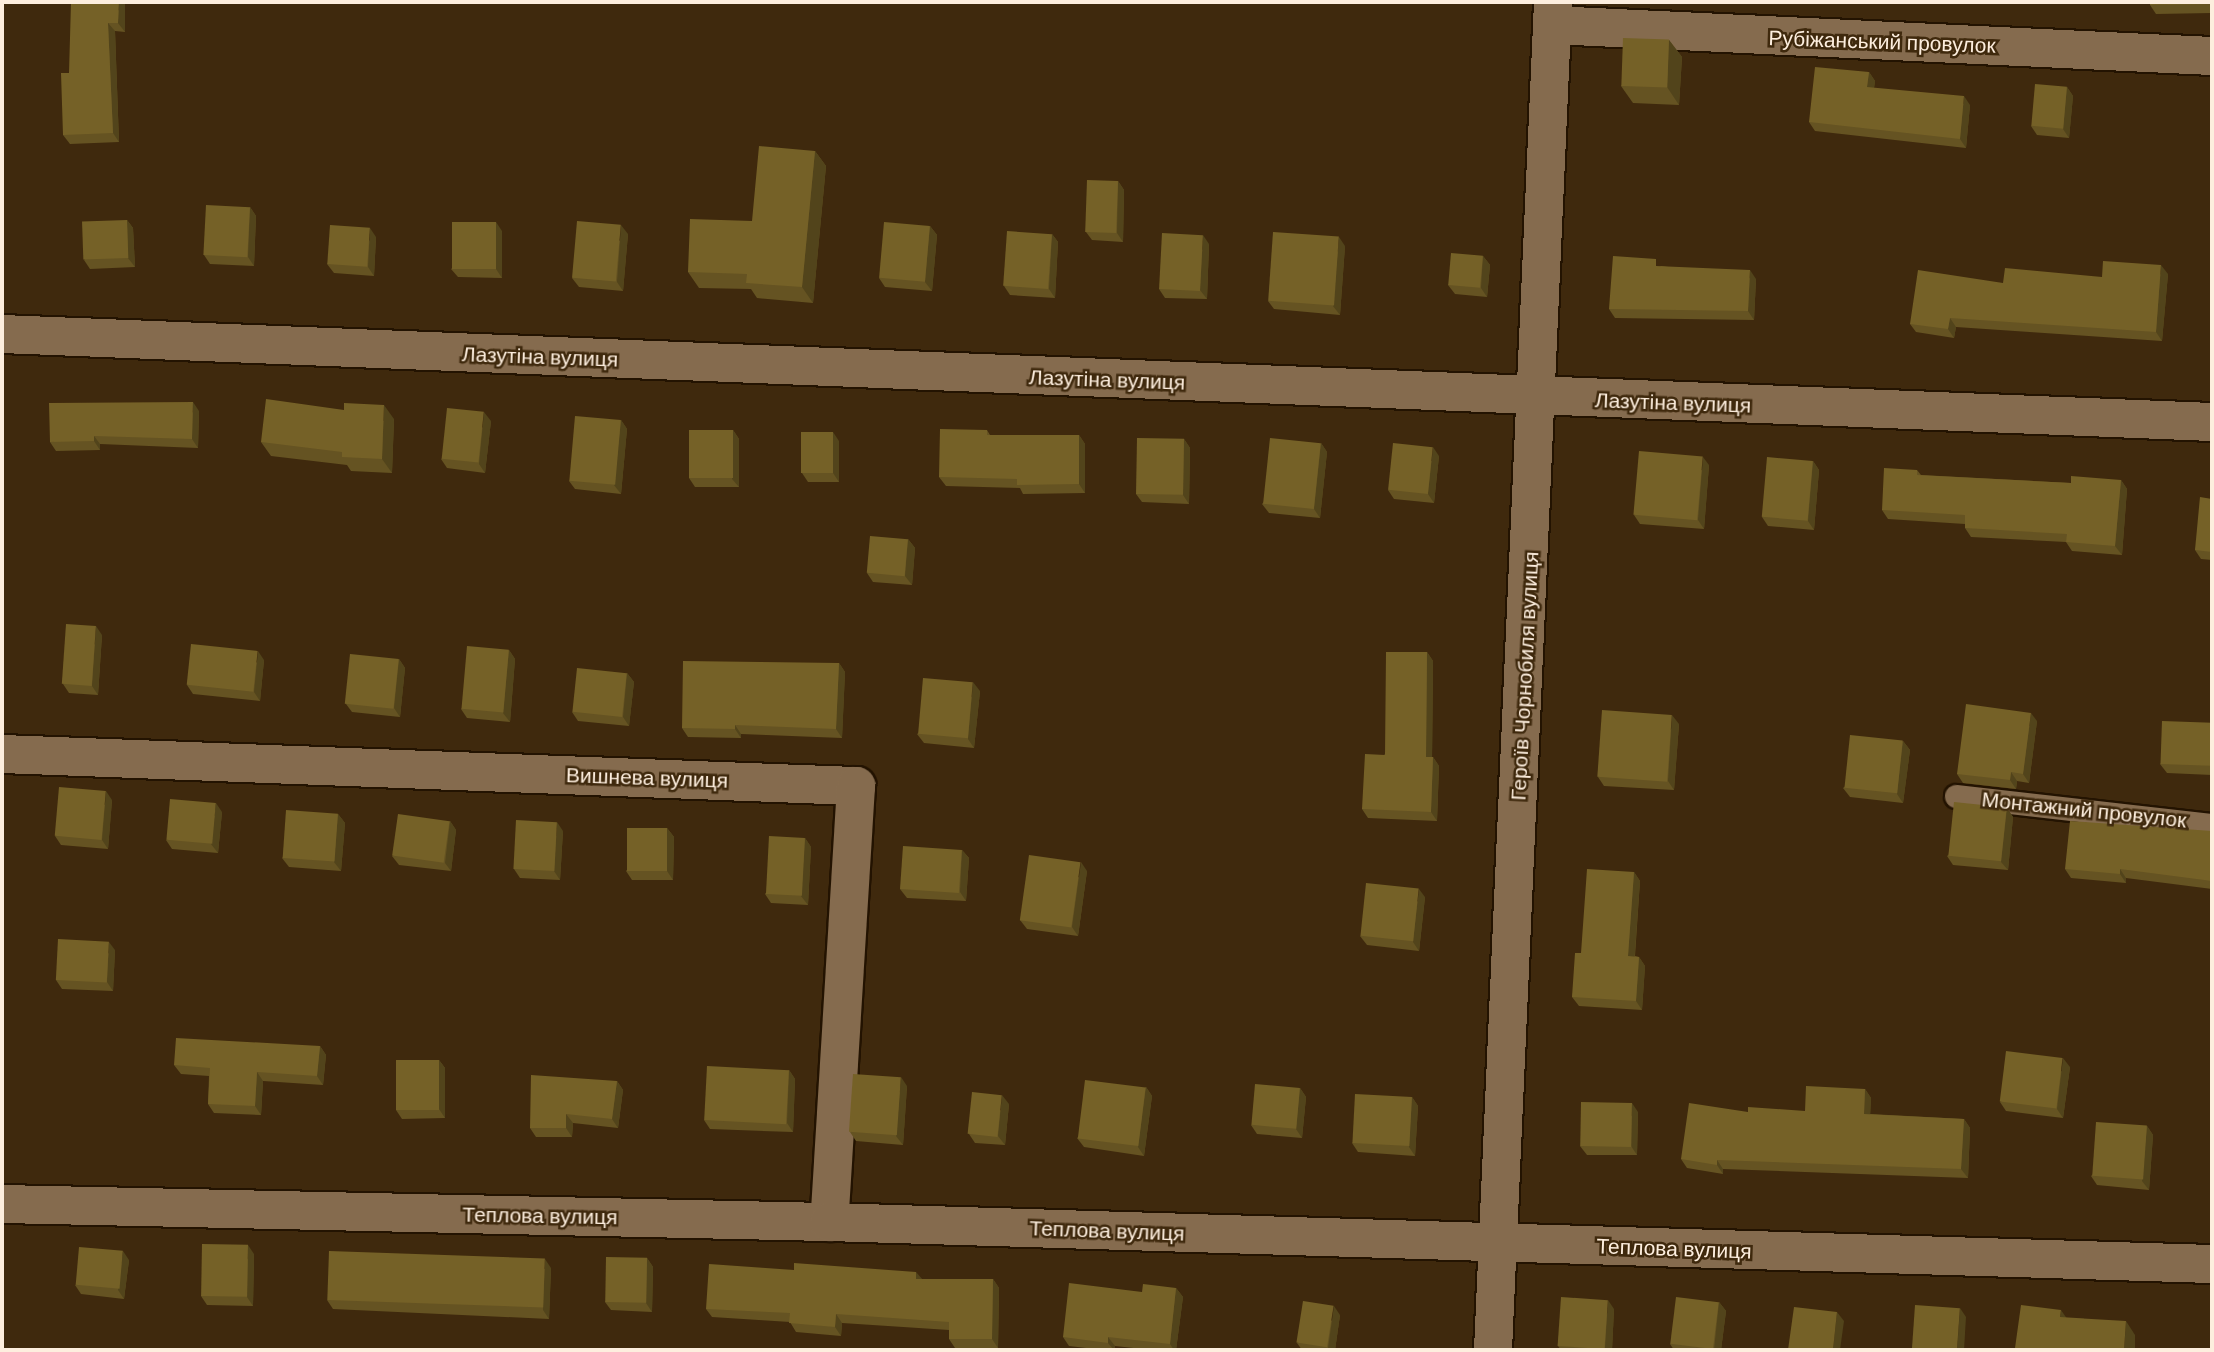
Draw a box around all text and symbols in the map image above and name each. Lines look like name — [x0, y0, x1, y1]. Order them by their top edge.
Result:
street label: Рубіжанський провулок — [1768, 25, 1996, 59]
street label: Лазутіна вулиця — [461, 342, 619, 372]
street label: Лазутіна вулиця — [1028, 365, 1186, 395]
street label: Лазутіна вулиця — [1594, 388, 1752, 418]
street label: Героїв Чорнобиля вулиця — [1506, 551, 1544, 801]
street label: Вишнева вулиця — [566, 763, 728, 793]
street label: Монтажний провулок — [1980, 787, 2188, 833]
street label: Теплова вулиця — [462, 1202, 618, 1230]
street label: Теплова вулиця — [1029, 1216, 1185, 1246]
street label: Теплова вулиця — [1596, 1234, 1752, 1264]

